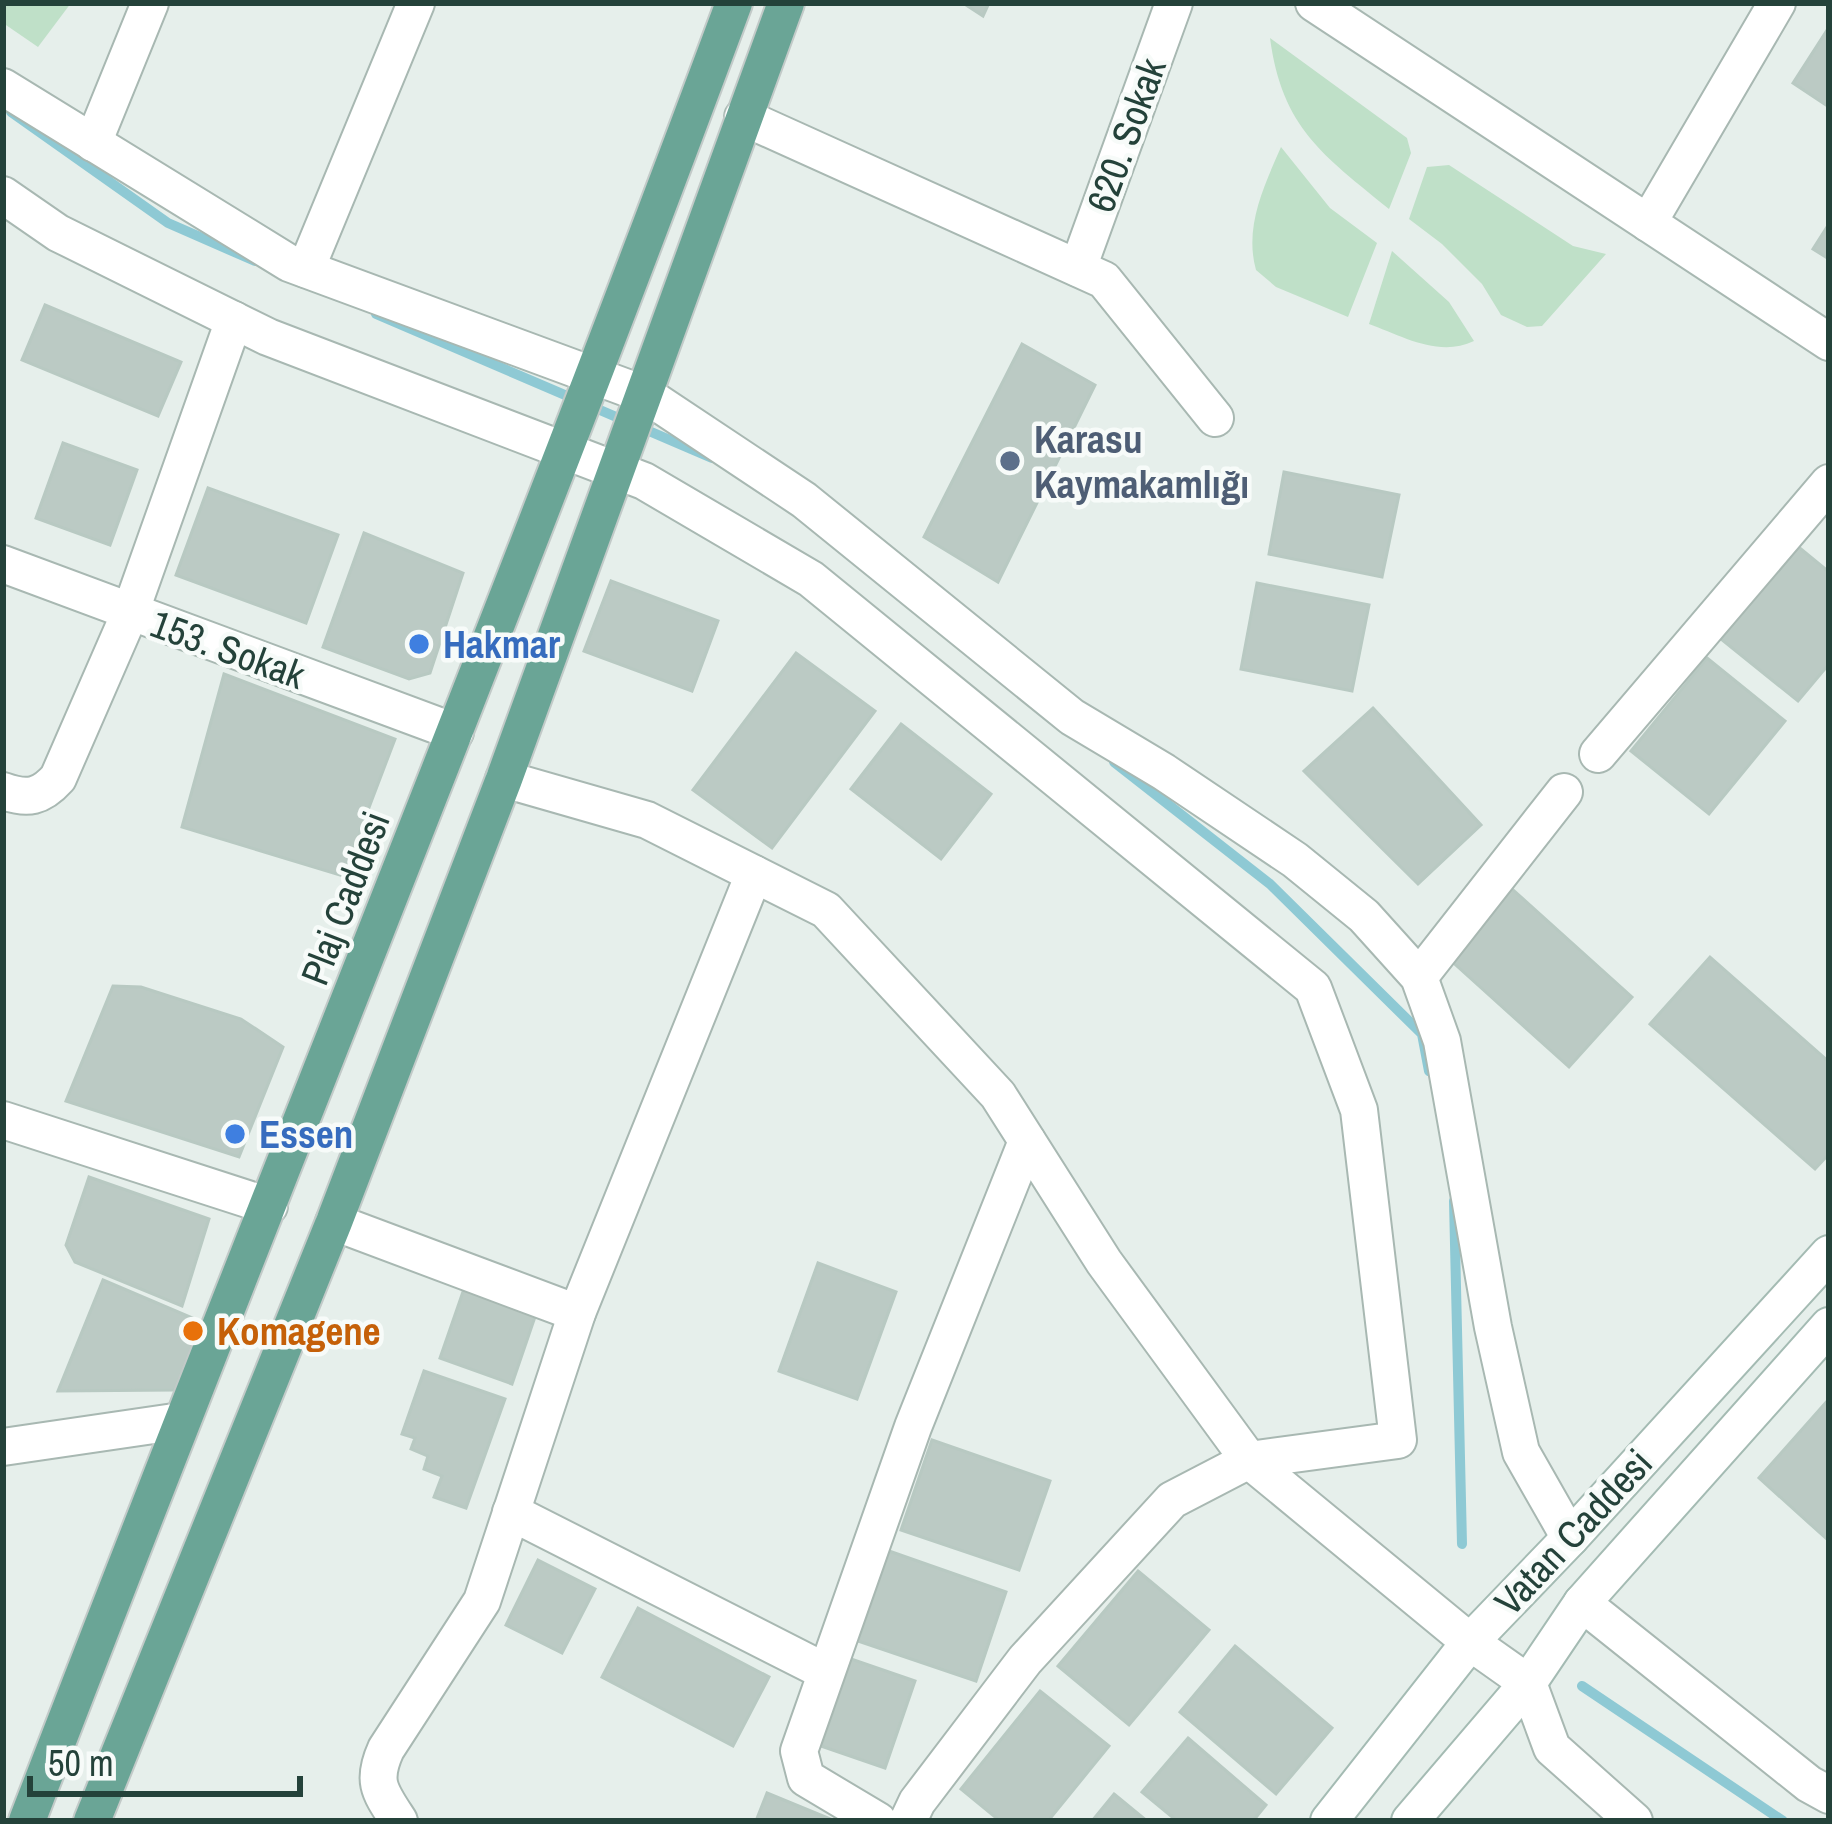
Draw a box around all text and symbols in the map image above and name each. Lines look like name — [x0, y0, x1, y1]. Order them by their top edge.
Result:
street label: 620. Sokak — [1074, 50, 1178, 219]
place label: Karasu Kaymakamlığı — [1034, 413, 1249, 510]
marker: Karasu Kaymakamlığı — [997, 448, 1023, 474]
street label: 153. Sokak — [144, 597, 313, 701]
place label: Hakmar — [443, 618, 561, 670]
marker: Hakmar — [406, 631, 432, 657]
street label: Plaj Caddesi — [288, 804, 402, 992]
place label: Essen — [259, 1108, 353, 1160]
marker: Essen — [222, 1121, 248, 1147]
place label: Komagene — [217, 1305, 381, 1357]
marker: Komagene — [180, 1318, 206, 1344]
street label: Vatan Caddesi — [1483, 1438, 1663, 1626]
scale bar — [30, 1722, 300, 1796]
text: 50 m — [48, 1739, 114, 1787]

